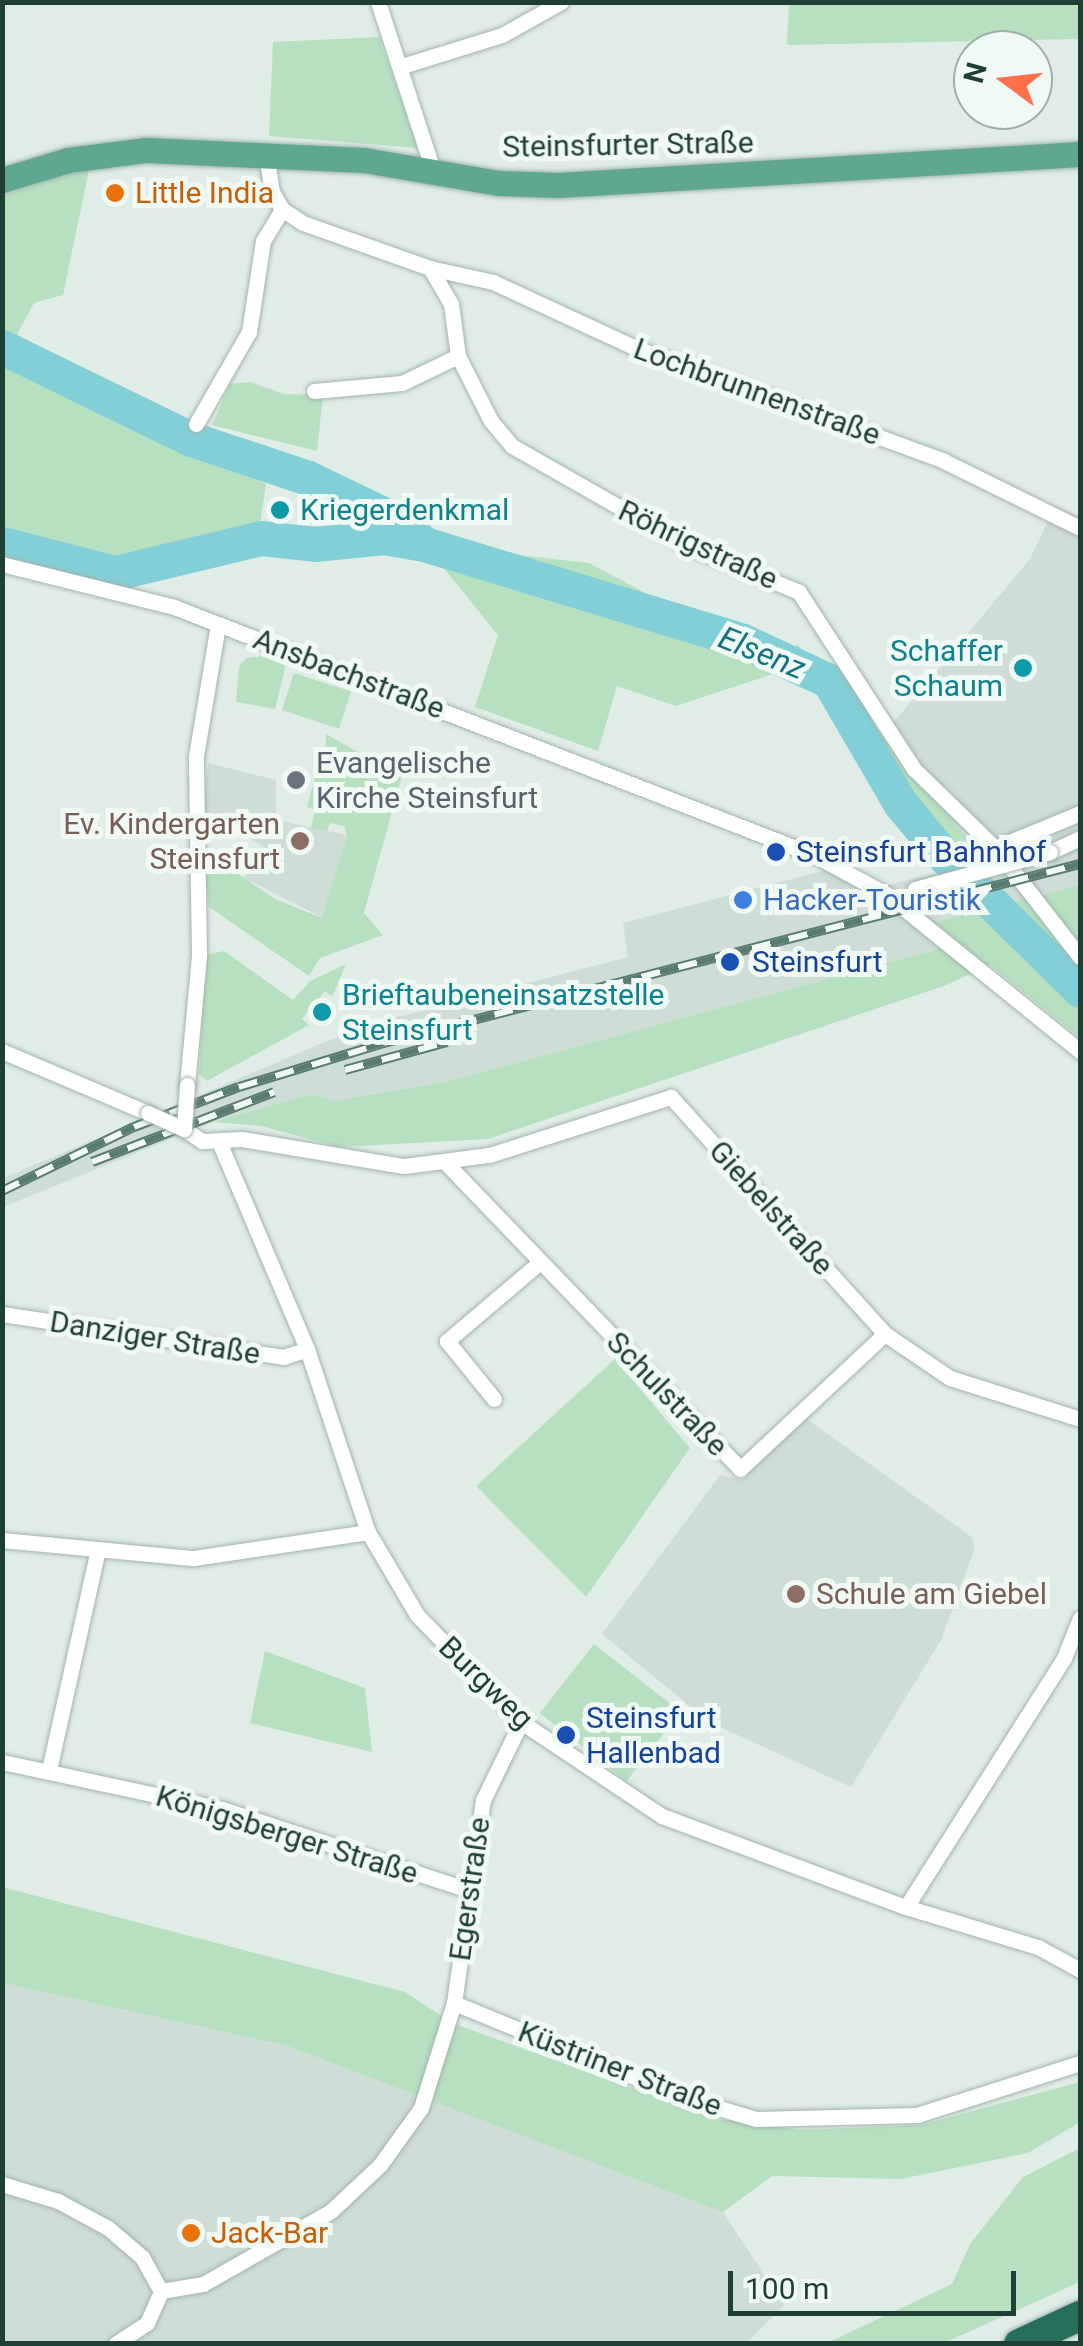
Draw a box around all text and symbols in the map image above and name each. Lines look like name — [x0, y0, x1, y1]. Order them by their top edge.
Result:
north arrow — [953, 30, 1053, 130]
text: N — [957, 59, 994, 86]
street label: Steinsfurter Straße — [502, 125, 754, 165]
place label: Little India — [135, 175, 274, 211]
marker: Little India — [104, 182, 126, 204]
street label: Lochbrunnenstraße — [629, 331, 885, 453]
place label: Kriegerdenkmal — [300, 492, 509, 528]
street label: Röhrigstraße — [613, 492, 783, 598]
marker: Kriegerdenkmal — [269, 499, 291, 521]
water label: Elsenz — [713, 618, 811, 688]
street label: Ansbachstraße — [248, 621, 450, 727]
place label: Schaffer Schaum — [890, 633, 1003, 704]
marker: Schaffer Schaum — [1012, 657, 1034, 679]
place label: Evangelische Kirche Steinsfurt — [316, 745, 538, 816]
marker: Evangelische Kirche Steinsfurt — [285, 769, 307, 791]
place label: Ev. Kindergarten Steinsfurt — [63, 806, 280, 876]
marker: Ev. Kindergarten Steinsfurt — [289, 830, 311, 852]
place label: Steinsfurt Bahnhof — [796, 834, 1046, 870]
marker: Steinsfurt Bahnhof — [765, 841, 787, 863]
place label: Hacker-Touristik — [763, 882, 981, 918]
marker: Hacker-Touristik — [732, 889, 754, 911]
place label: Steinsfurt — [752, 944, 883, 980]
marker: Steinsfurt — [717, 949, 743, 975]
place label: Brieftaubeneinsatzstelle Steinsfurt — [342, 977, 664, 1048]
marker: Brieftaubeneinsatzstelle Steinsfurt — [311, 1001, 333, 1023]
street label: Giebelstraße — [701, 1133, 841, 1283]
street label: Danziger Straße — [47, 1304, 263, 1372]
street label: Schulstraße — [599, 1324, 735, 1464]
place label: Schule am Giebel — [816, 1576, 1047, 1612]
marker: Schule am Giebel — [785, 1583, 807, 1605]
street label: Burgweg — [431, 1629, 541, 1737]
place label: Steinsfurt Hallenbad — [586, 1700, 721, 1770]
marker: Steinsfurt Hallenbad — [555, 1724, 577, 1746]
street label: Königsberger Straße — [152, 1778, 422, 1892]
street label: Egerstraße — [442, 1815, 498, 1963]
street label: Küstriner Straße — [513, 2014, 727, 2124]
place label: Jack-Bar — [211, 2215, 328, 2251]
marker: Jack-Bar — [180, 2222, 202, 2244]
scale bar — [733, 2251, 1020, 2313]
text: 100 m — [745, 2271, 829, 2306]

